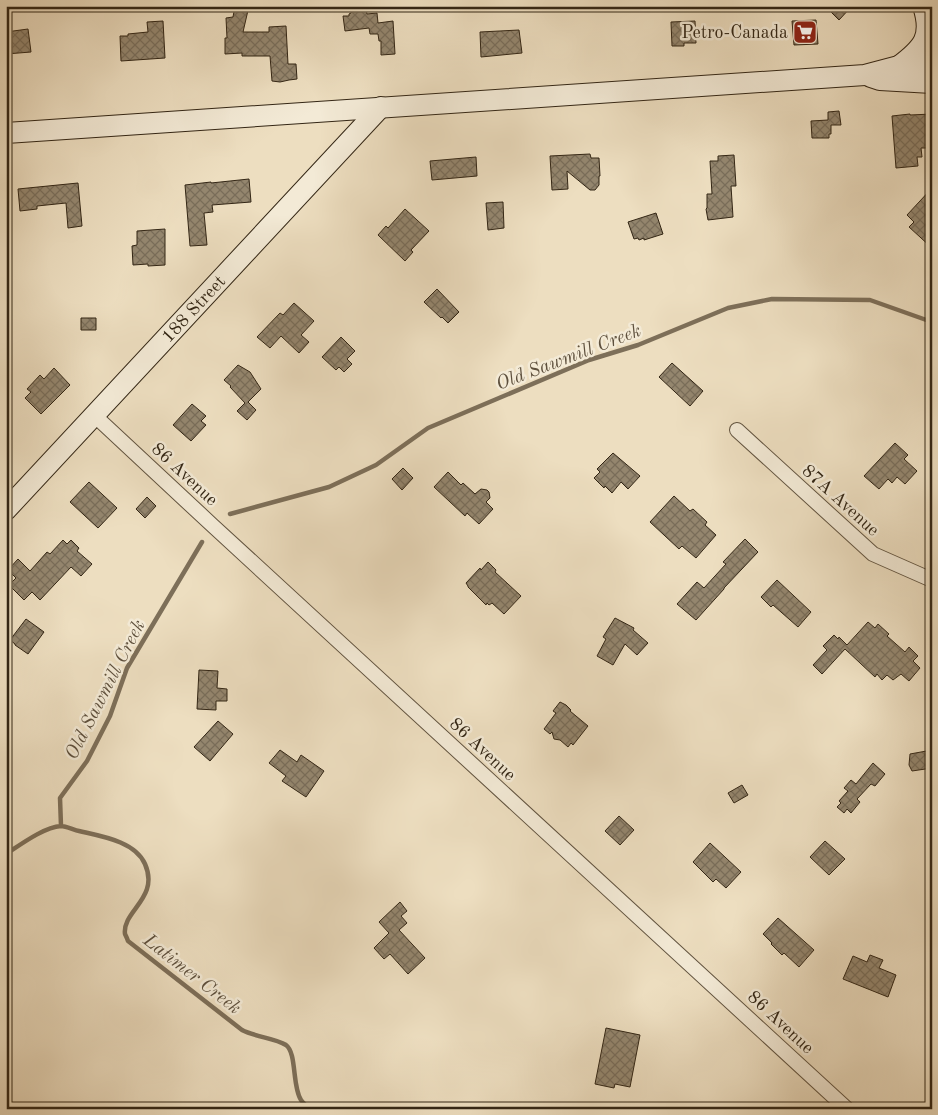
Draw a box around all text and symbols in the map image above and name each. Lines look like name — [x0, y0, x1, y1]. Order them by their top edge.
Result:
supermarket icon: Petro-Canada — [792, 19, 818, 45]
place label: Petro-Canada — [681, 24, 788, 42]
street label: 188 Street — [159, 272, 229, 346]
water label: Old Sawmill Creek — [494, 322, 644, 395]
street label: 86 Avenue — [148, 440, 221, 510]
street label: 87A Avenue — [798, 462, 882, 540]
water label: Old Sawmill Creek — [63, 617, 150, 763]
street label: 86 Avenue — [446, 715, 519, 785]
water label: Latimer Creek — [138, 931, 244, 1019]
street label: 86 Avenue — [744, 988, 817, 1058]

